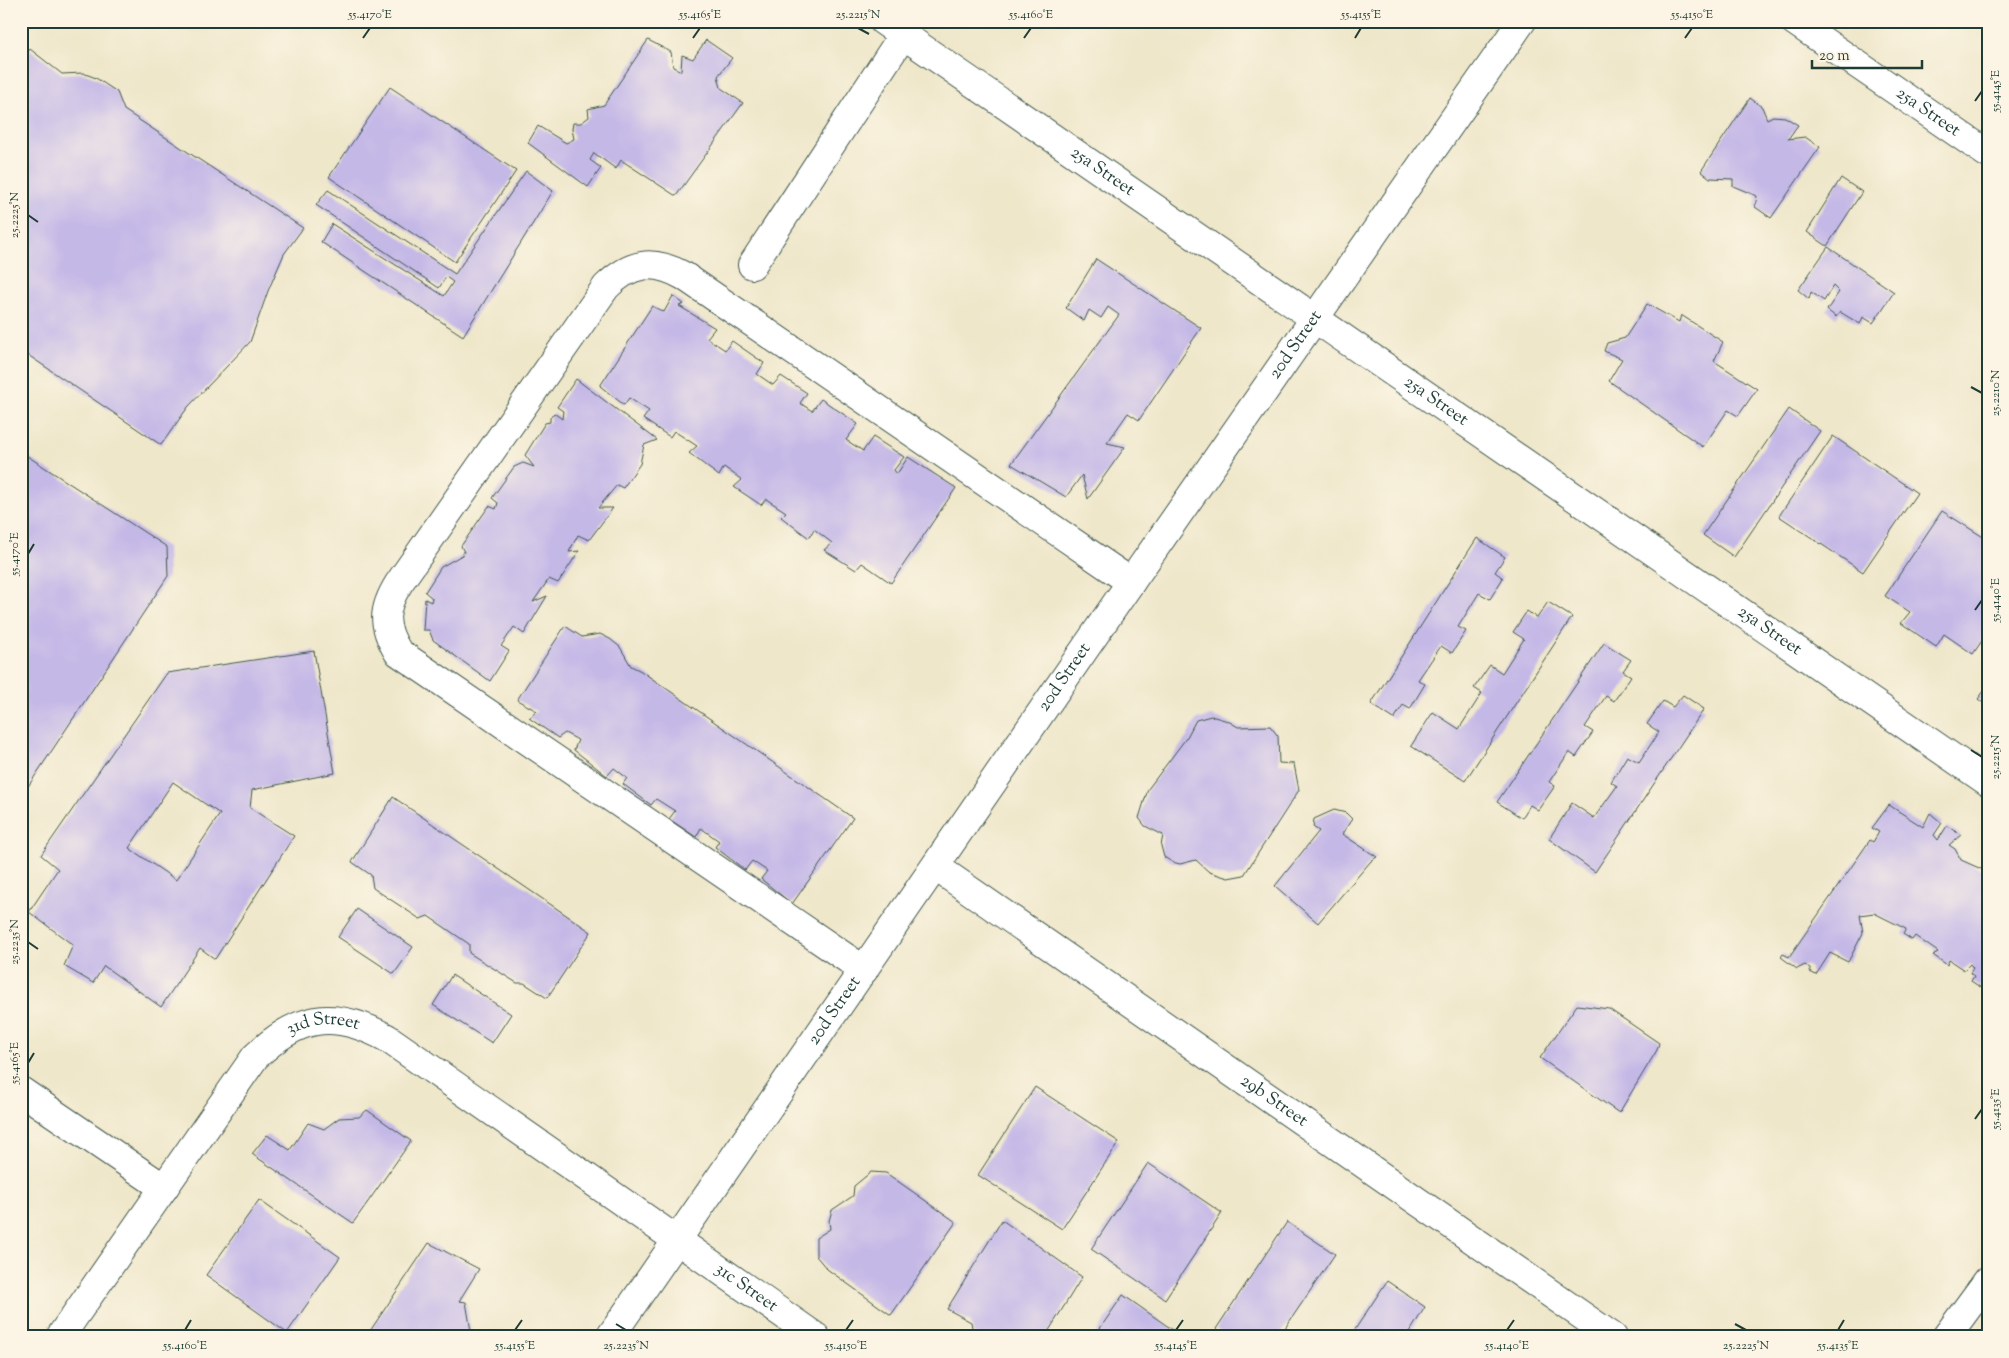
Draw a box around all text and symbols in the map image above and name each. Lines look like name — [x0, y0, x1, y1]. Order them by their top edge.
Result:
text: 55.4170°E — [347, 6, 393, 24]
text: 55.4165°E — [678, 6, 722, 24]
text: 25.2215°N — [836, 6, 881, 24]
text: 55.4160°E — [1008, 6, 1054, 24]
text: 55.4155°E — [1340, 6, 1382, 24]
text: 55.4150°E — [1670, 6, 1714, 24]
scale bar — [1812, 38, 1922, 70]
text: 20 m — [1819, 46, 1850, 67]
text: 55.4145°E — [1987, 69, 2005, 113]
street label: 25a Street — [1890, 81, 1965, 144]
street label: 25a Street — [1065, 140, 1140, 203]
text: 25.2225°N — [6, 191, 24, 238]
street label: 20d Street — [1263, 306, 1329, 385]
text: 25.2210°N — [1987, 369, 2005, 416]
street label: 25a Street — [1398, 370, 1473, 433]
text: 55.4170°E — [6, 531, 24, 577]
text: 55.4140°E — [1987, 577, 2005, 623]
street label: 25a Street — [1732, 600, 1807, 663]
street label: 20d Street — [1032, 638, 1098, 717]
text: 25.2215°N — [1987, 734, 2005, 779]
text: 25.2235°N — [6, 919, 24, 965]
street label: 20d Street — [802, 971, 868, 1051]
street label: 31d Street — [282, 1007, 363, 1043]
text: 55.4165°E — [6, 1041, 24, 1085]
street label: 29b Street — [1234, 1069, 1313, 1134]
text: 55.4135°E — [1987, 1088, 2005, 1130]
street label: 31c Street — [709, 1257, 783, 1319]
text: 55.4160°E — [162, 1337, 208, 1355]
text: 55.4155°E — [494, 1337, 536, 1355]
text: 25.2235°N — [603, 1337, 649, 1355]
text: 55.4150°E — [824, 1337, 868, 1355]
text: 55.4145°E — [1154, 1337, 1198, 1355]
text: 55.4140°E — [1484, 1337, 1530, 1355]
text: 25.2225°N — [1723, 1337, 1770, 1355]
text: 55.4135°E — [1817, 1337, 1859, 1355]

